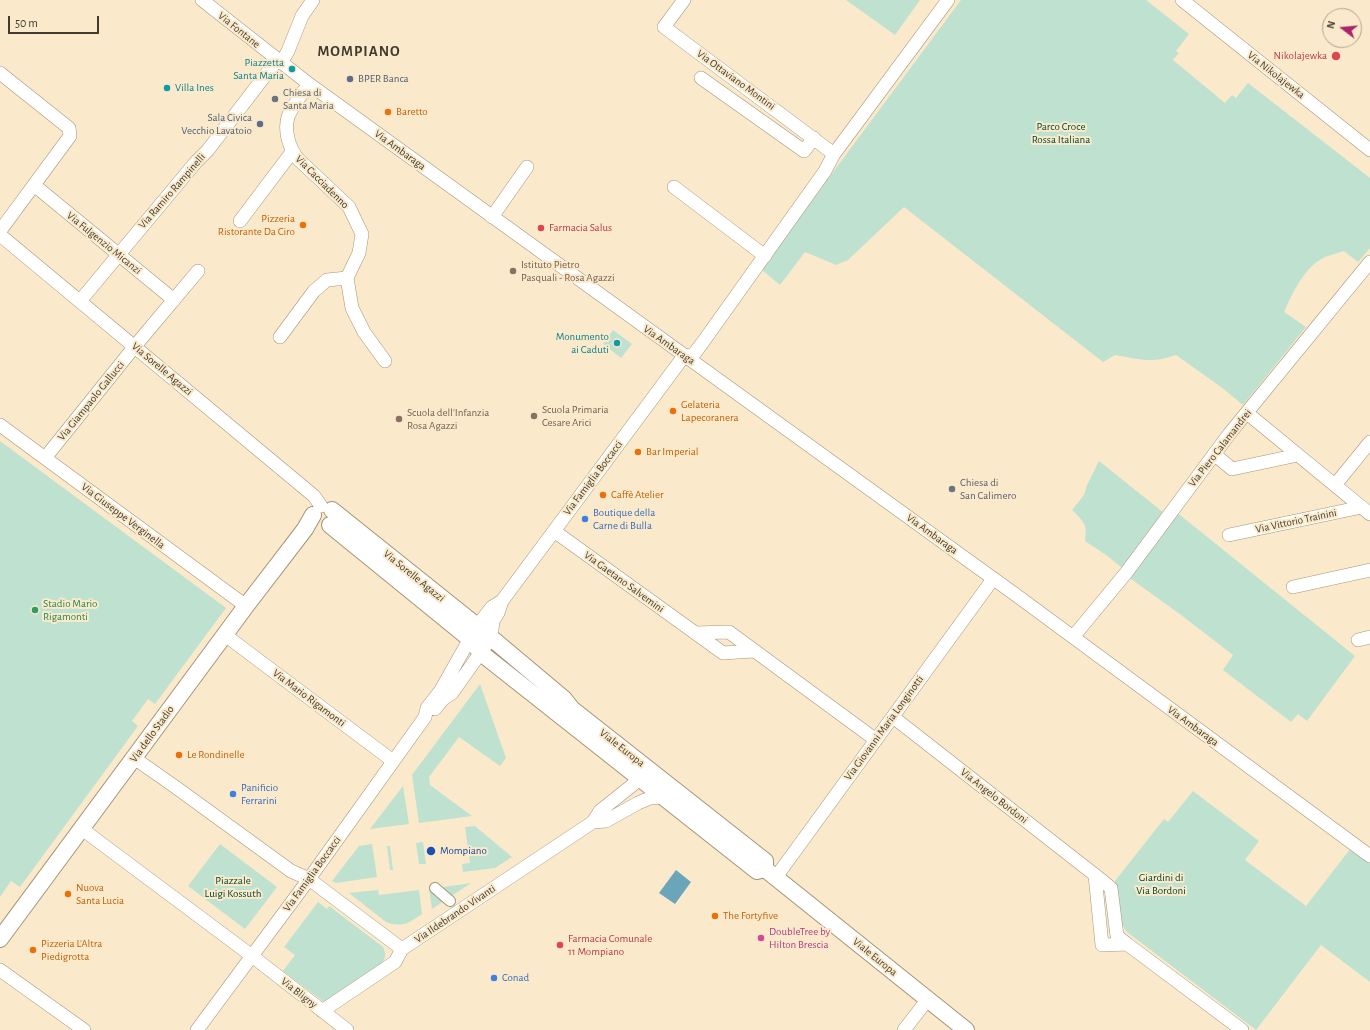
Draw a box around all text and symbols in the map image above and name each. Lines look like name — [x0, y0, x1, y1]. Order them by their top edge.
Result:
scale bar — [10, 8, 101, 34]
north arrow — [1322, 8, 1362, 48]
street label: Via Fontane — [215, 9, 263, 51]
text: 50 m — [15, 17, 38, 29]
text: N — [1325, 20, 1337, 30]
district label: MOMPIANO — [317, 42, 401, 60]
street label: Via Ottaviano Montini — [694, 47, 778, 113]
street label: Via Nikolajewka — [1245, 48, 1307, 102]
place label: Nikolajewka — [1274, 49, 1327, 63]
marker: Nikolajewka — [1330, 50, 1342, 62]
place label: Piazzetta Santa Maria — [233, 56, 284, 82]
marker: Piazzetta Santa Maria — [287, 64, 297, 74]
place label: BPER Banca — [358, 72, 409, 86]
marker: BPER Banca — [345, 74, 355, 84]
place label: Villa Ines — [175, 81, 214, 95]
marker: Villa Ines — [162, 83, 172, 93]
place label: Chiesa di Santa Maria — [283, 86, 334, 112]
marker: Chiesa di Santa Maria — [270, 94, 280, 104]
place label: Baretto — [396, 105, 428, 119]
marker: Baretto — [383, 107, 393, 117]
place label: Sala Civica Vecchio Lavatoio — [181, 111, 252, 137]
marker: Sala Civica Vecchio Lavatoio — [255, 119, 265, 129]
park label: Parco Croce Rossa Italiana — [1032, 120, 1090, 146]
street label: Via Ambaraga — [372, 127, 428, 173]
street label: Via Ramiro Rampinelli — [136, 151, 208, 231]
street label: Via Cacciadenno — [293, 153, 351, 211]
street label: Via Fulgenzio Micanzi — [64, 209, 144, 277]
place label: Pizzeria Ristorante Da Ciro — [218, 212, 295, 238]
marker: Pizzeria Ristorante Da Ciro — [298, 220, 308, 230]
place label: Farmacia Salus — [549, 221, 612, 235]
marker: Farmacia Salus — [536, 223, 546, 233]
place label: Istituto Pietro Pasquali - Rosa Agazzi — [521, 258, 615, 284]
marker: Istituto Pietro Pasquali - Rosa Agazzi — [508, 266, 518, 276]
street label: Via Ambaraga — [641, 322, 697, 368]
place label: Monumento ai Caduti — [556, 330, 609, 356]
marker: Monumento ai Caduti — [612, 338, 622, 348]
street label: Via Sorelle Agazzi — [129, 340, 195, 398]
street label: Via Giampaolo Gallucci — [55, 359, 127, 443]
place label: Gelateria Lapecoranera — [681, 398, 739, 424]
place label: Scuola Primaria Cesare Arici — [542, 403, 609, 429]
place label: Scuola dell'Infanzia Rosa Agazzi — [407, 406, 489, 432]
marker: Gelateria Lapecoranera — [668, 406, 678, 416]
street label: Via Piero Calamandrei — [1186, 407, 1254, 489]
marker: Scuola Primaria Cesare Arici — [529, 411, 539, 421]
marker: Scuola dell'Infanzia Rosa Agazzi — [394, 414, 404, 424]
street label: Via Famiglia Boccacci — [561, 438, 625, 518]
place label: Bar Imperial — [646, 445, 699, 459]
marker: Bar Imperial — [633, 447, 643, 457]
place label: Chiesa di San Calimero — [960, 476, 1016, 502]
street label: Via Giuseppe Verginella — [79, 480, 167, 552]
marker: Chiesa di San Calimero — [947, 484, 957, 494]
place label: Caffè Atelier — [611, 488, 664, 502]
marker: Caffè Atelier — [598, 490, 608, 500]
place label: Boutique della Carne di Bulla — [593, 506, 655, 532]
street label: Via Vittorio Trainini — [1254, 506, 1338, 536]
street label: Via Ambaraga — [904, 511, 960, 557]
marker: Boutique della Carne di Bulla — [580, 514, 590, 524]
street label: Via Sorelle Agazzi — [381, 547, 447, 605]
street label: Via Gaetano Salvemini — [581, 548, 667, 616]
place label: Stadio Mario Rigamonti — [43, 597, 98, 623]
marker: Stadio Mario Rigamonti — [30, 605, 40, 615]
street label: Via Mario Rigamonti — [270, 666, 348, 730]
street label: Via Giovanni Maria Longinotti — [842, 673, 926, 783]
street label: Via dello Stadio — [127, 703, 177, 765]
street label: Via Ambaraga — [1165, 703, 1221, 749]
street label: Viale Europa — [597, 726, 647, 770]
place label: Le Rondinelle — [187, 748, 245, 762]
marker: Le Rondinelle — [174, 750, 184, 760]
street label: Via Angelo Bordoni — [958, 766, 1030, 826]
place label: Panificio Ferrarini — [241, 781, 278, 807]
marker: Panificio Ferrarini — [228, 789, 238, 799]
street label: Via Famiglia Boccacci — [280, 834, 344, 914]
place label: Mompiano — [440, 844, 487, 858]
marker: Mompiano — [425, 845, 437, 857]
park label: Giardini di Via Bordoni — [1136, 871, 1186, 897]
park label: Piazzale Luigi Kossuth — [205, 874, 261, 900]
place label: Nuova Santa Lucia — [76, 881, 124, 907]
street label: Via Ildebrando Vivanti — [412, 882, 498, 946]
marker: Nuova Santa Lucia — [63, 889, 73, 899]
place label: The Fortyfive — [723, 909, 778, 923]
marker: The Fortyfive — [710, 911, 720, 921]
place label: DoubleTree by Hilton Brescia — [769, 925, 830, 951]
place label: Farmacia Comunale 11 Mompiano — [568, 932, 652, 958]
marker: DoubleTree by Hilton Brescia — [756, 933, 766, 943]
street label: Viale Europa — [850, 935, 900, 979]
place label: Pizzeria L'Altra Piedigrotta — [41, 937, 102, 963]
marker: Farmacia Comunale 11 Mompiano — [555, 940, 565, 950]
marker: Pizzeria L'Altra Piedigrotta — [28, 945, 38, 955]
place label: Conad — [502, 971, 529, 985]
marker: Conad — [489, 973, 499, 983]
street label: Via Bligny — [278, 975, 320, 1011]

